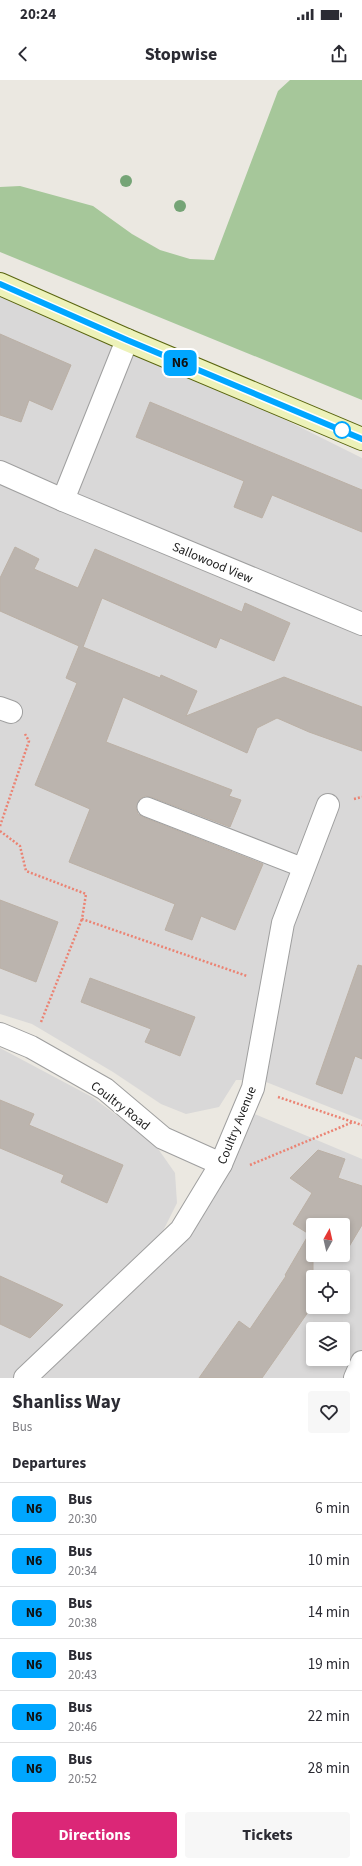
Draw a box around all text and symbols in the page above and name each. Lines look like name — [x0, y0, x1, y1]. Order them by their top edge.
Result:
text: 20:24 — [20, 4, 56, 25]
text: Stopwise — [145, 42, 217, 67]
icon: back — [12, 43, 34, 65]
icon: share — [328, 43, 350, 65]
line badge: N6 — [162, 350, 198, 376]
text: N6 — [172, 353, 188, 373]
unlabelled marker — [333, 421, 351, 439]
street label: Sallowood View — [169, 538, 256, 588]
street label: Coultry Road — [87, 1077, 154, 1135]
street label: Coultry Avenue — [213, 1084, 261, 1167]
north arrow — [306, 1218, 350, 1262]
map controls — [306, 1218, 350, 1366]
button: locate — [306, 1270, 350, 1314]
button: layers — [306, 1322, 350, 1366]
text: Shanliss Way — [12, 1389, 121, 1416]
button: heart — [308, 1391, 350, 1433]
text: Bus — [12, 1418, 32, 1436]
text: Departures — [12, 1453, 86, 1474]
text: Bus — [68, 1489, 92, 1510]
text: 6 min — [315, 1498, 350, 1519]
text: N6 — [26, 1499, 42, 1519]
text: 20:30 — [68, 1510, 97, 1528]
text: Bus — [68, 1541, 92, 1562]
text: 10 min — [308, 1550, 350, 1571]
text: N6 — [26, 1551, 42, 1571]
text: 20:34 — [68, 1562, 97, 1580]
text: Bus — [68, 1593, 92, 1614]
text: 14 min — [308, 1602, 350, 1623]
text: N6 — [26, 1603, 42, 1623]
text: 20:38 — [68, 1614, 97, 1632]
text: Bus — [68, 1645, 92, 1666]
text: 19 min — [308, 1654, 350, 1675]
text: N6 — [26, 1655, 42, 1675]
text: 20:43 — [68, 1666, 97, 1684]
text: Bus — [68, 1697, 92, 1718]
text: 22 min — [308, 1706, 350, 1727]
text: N6 — [26, 1707, 42, 1727]
text: 20:46 — [68, 1718, 97, 1736]
text: Bus — [68, 1749, 92, 1770]
text: 28 min — [308, 1758, 350, 1779]
text: N6 — [26, 1759, 42, 1779]
text: 20:52 — [68, 1770, 97, 1788]
button: Directions — [12, 1812, 177, 1858]
button: Tickets — [185, 1812, 350, 1858]

